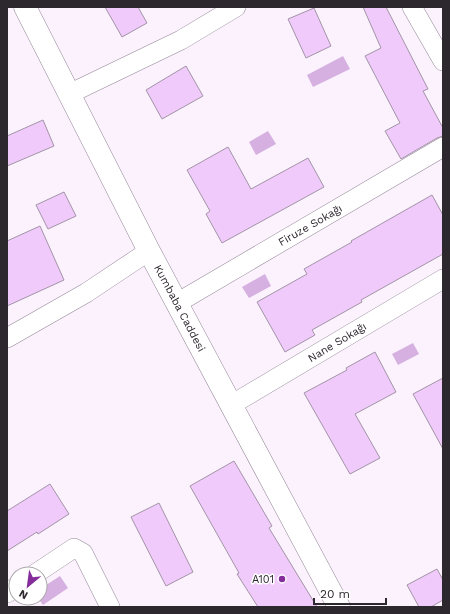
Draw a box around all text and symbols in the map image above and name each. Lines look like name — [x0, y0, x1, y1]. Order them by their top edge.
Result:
street label: Firuze Sokağı — [276, 202, 344, 249]
street label: Kumbaba Caddesi — [151, 263, 208, 354]
street label: Nane Sokağı — [306, 320, 369, 365]
north arrow — [8, 566, 48, 606]
place label: A101 — [252, 573, 274, 586]
marker: A101 — [277, 574, 287, 584]
scale bar — [314, 580, 386, 606]
text: N — [17, 587, 30, 602]
text: 20 m — [320, 587, 350, 601]

